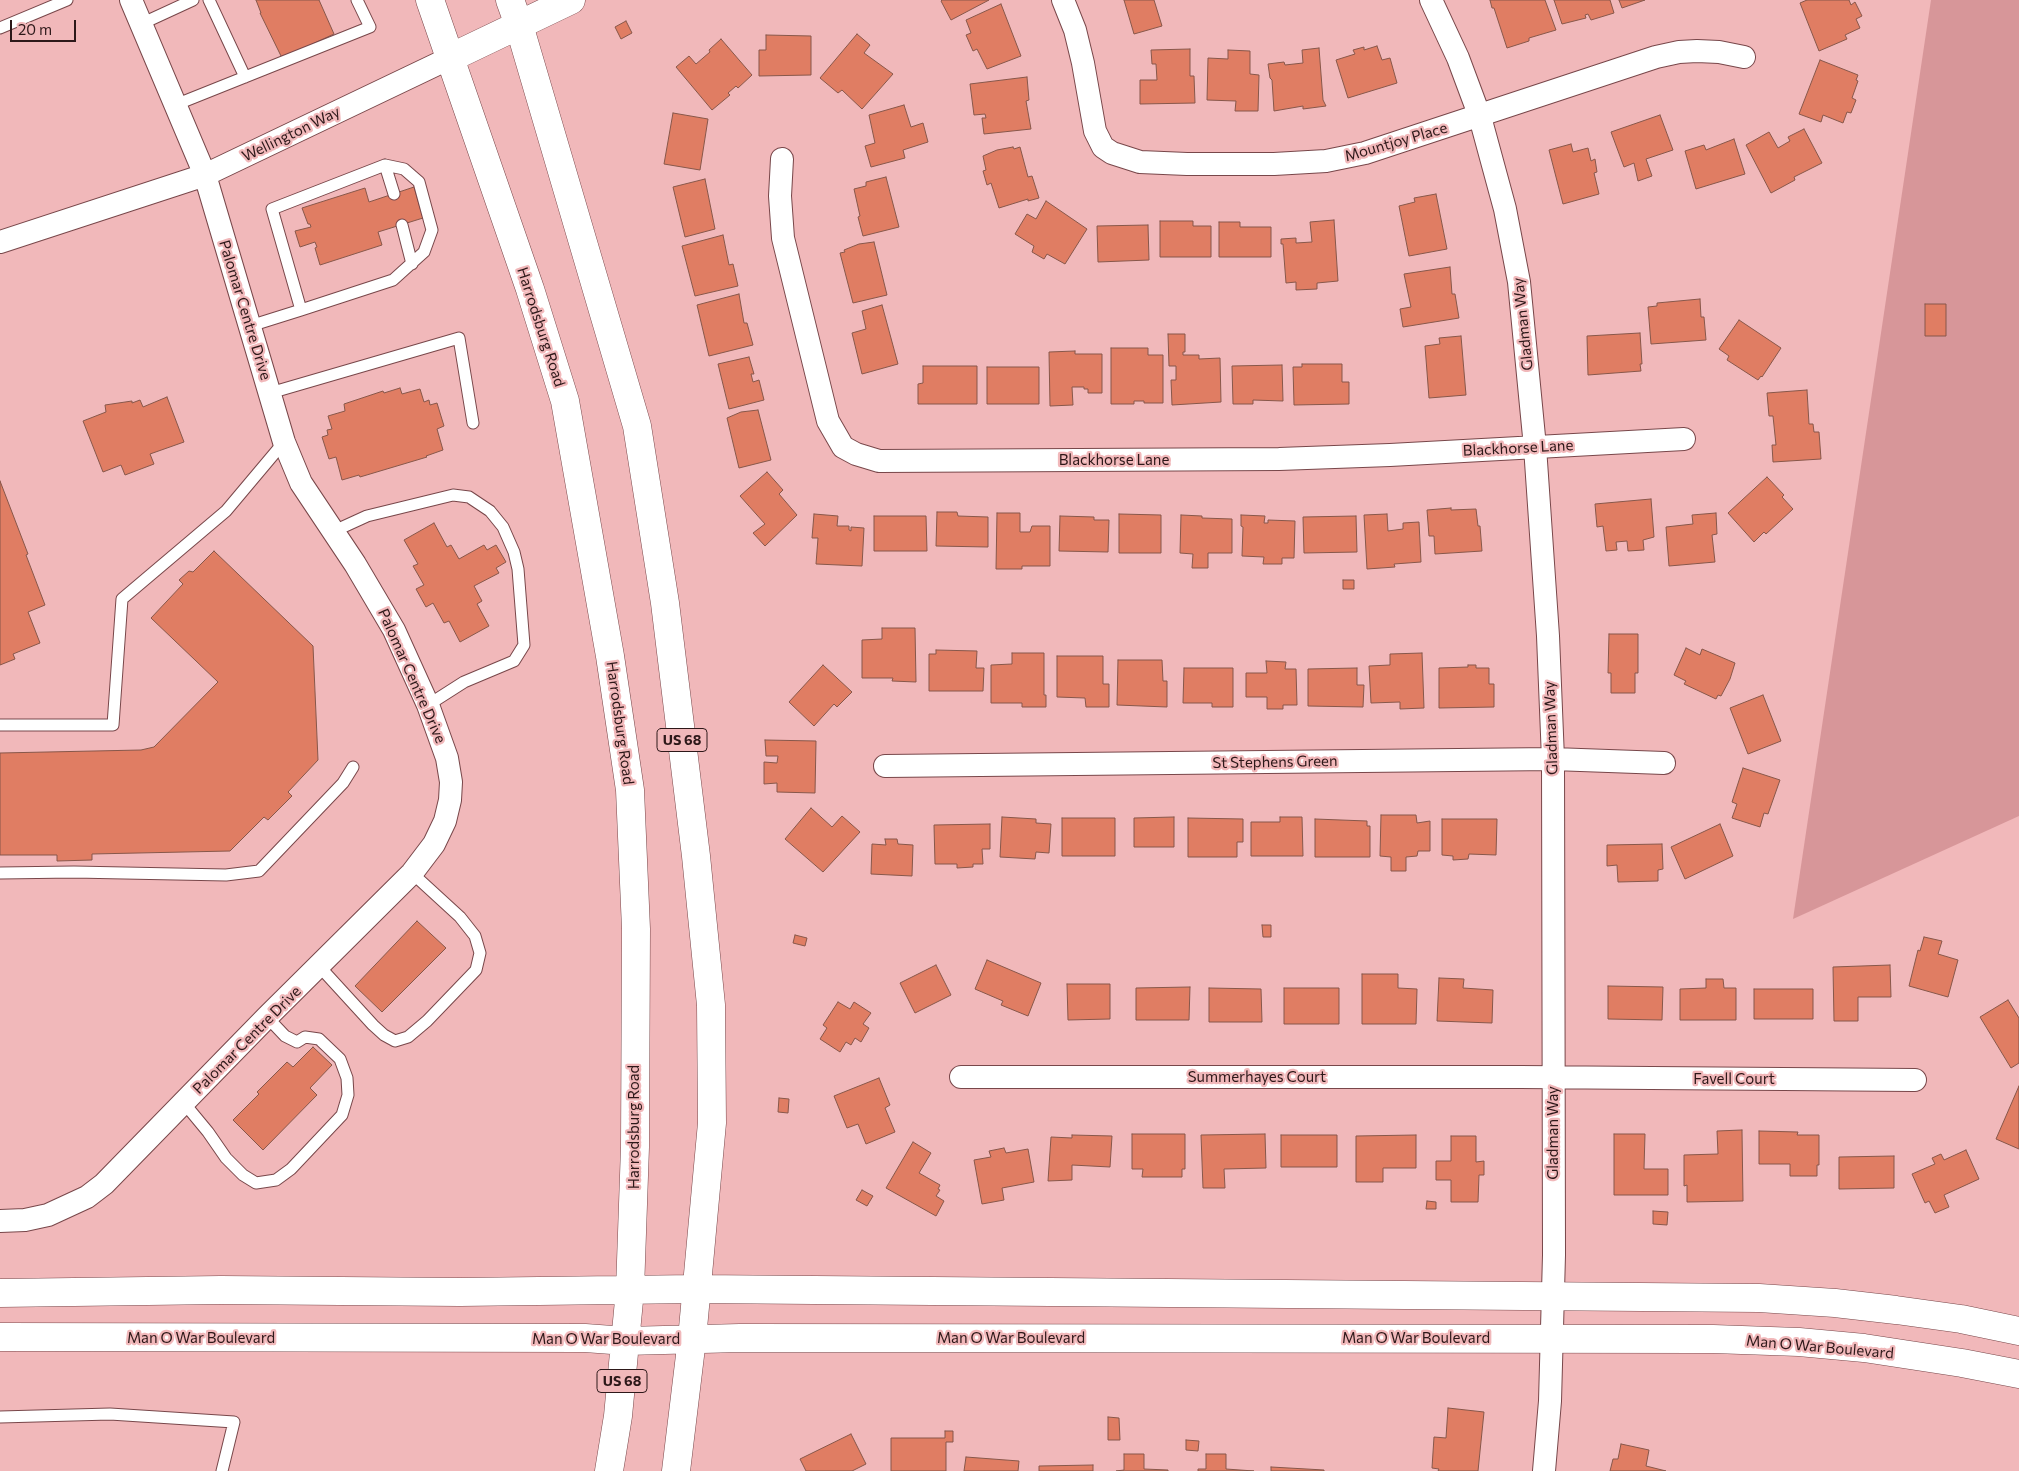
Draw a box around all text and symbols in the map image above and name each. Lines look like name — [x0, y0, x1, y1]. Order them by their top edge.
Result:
scale bar — [12, 10, 79, 42]
text: 20 m — [18, 20, 52, 38]
street label: Wellington Way — [239, 103, 343, 165]
street label: Mountjoy Place — [1343, 119, 1449, 165]
street label: Palomar Centre Drive — [215, 238, 275, 382]
street label: Harrodsburg Road — [513, 265, 569, 389]
street label: Gladman Way — [1509, 276, 1537, 372]
street label: Blackhorse Lane — [1462, 436, 1574, 460]
street label: Blackhorse Lane — [1059, 451, 1169, 469]
street label: Palomar Centre Drive — [374, 606, 450, 746]
street label: Harrodsburg Road — [602, 660, 638, 786]
street label: Gladman Way — [1540, 681, 1562, 775]
road number: US 68 — [657, 728, 707, 752]
street label: St Stephens Green — [1212, 752, 1338, 772]
street label: Palomar Centre Drive — [189, 982, 305, 1098]
street label: Harrodsburg Road — [625, 1065, 643, 1189]
street label: Summerhayes Court — [1188, 1068, 1326, 1086]
street label: Favell Court — [1693, 1070, 1775, 1088]
street label: Gladman Way — [1544, 1086, 1562, 1180]
street label: Man O War Boulevard — [127, 1329, 275, 1347]
street label: Man O War Boulevard — [937, 1329, 1085, 1347]
street label: Man O War Boulevard — [1342, 1329, 1490, 1347]
street label: Man O War Boulevard — [532, 1330, 680, 1348]
street label: Man O War Boulevard — [1745, 1332, 1895, 1362]
road number: US 68 — [597, 1370, 647, 1392]

